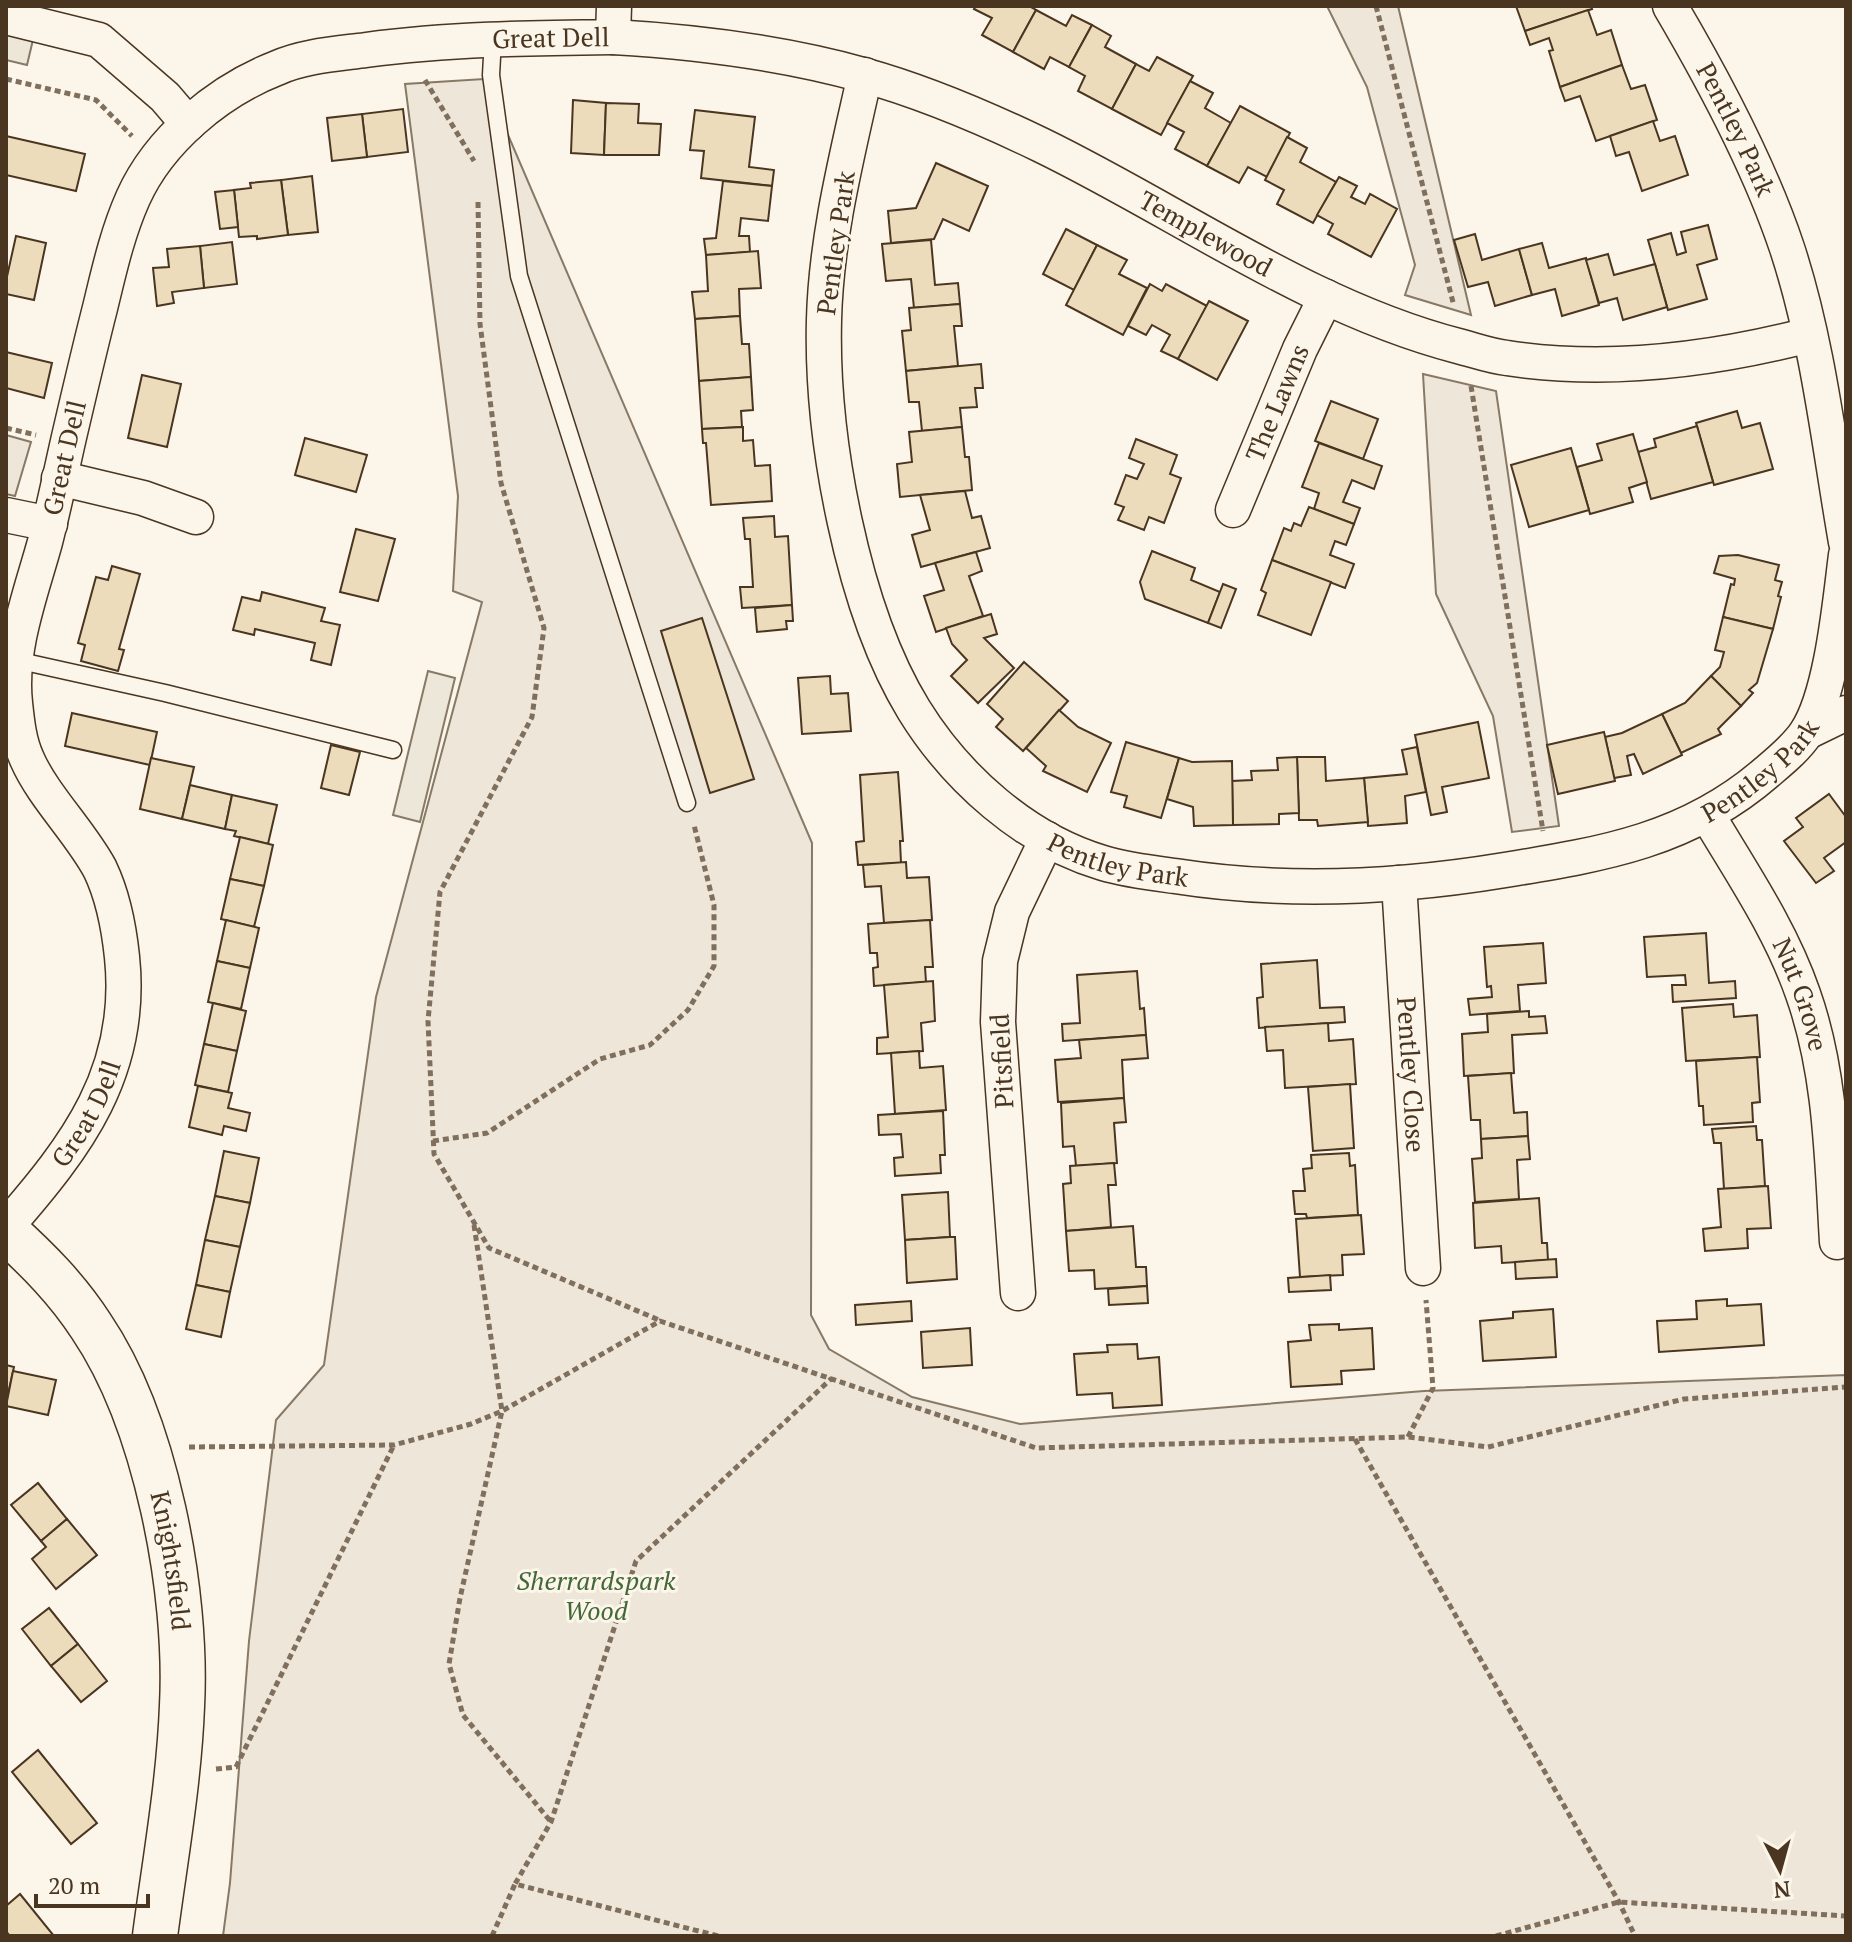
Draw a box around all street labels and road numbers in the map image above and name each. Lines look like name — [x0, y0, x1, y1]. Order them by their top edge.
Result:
street label: Great Dell — [492, 19, 610, 56]
street label: Pentley Park — [1689, 56, 1784, 202]
street label: Pentley Park — [808, 168, 862, 317]
street label: Templewood — [1133, 182, 1279, 284]
street label: The Lawns — [1237, 339, 1316, 466]
street label: Great Dell — [34, 397, 93, 519]
street label: Pentley Park — [1695, 713, 1827, 830]
street label: Pentley Park — [1042, 825, 1191, 894]
street label: Nut Grove — [1766, 932, 1836, 1054]
street label: Pentley Close — [1390, 996, 1434, 1154]
street label: Pitsfield — [982, 1013, 1020, 1109]
street label: Great Dell — [43, 1056, 128, 1173]
street label: Knightsfield — [143, 1487, 199, 1632]

